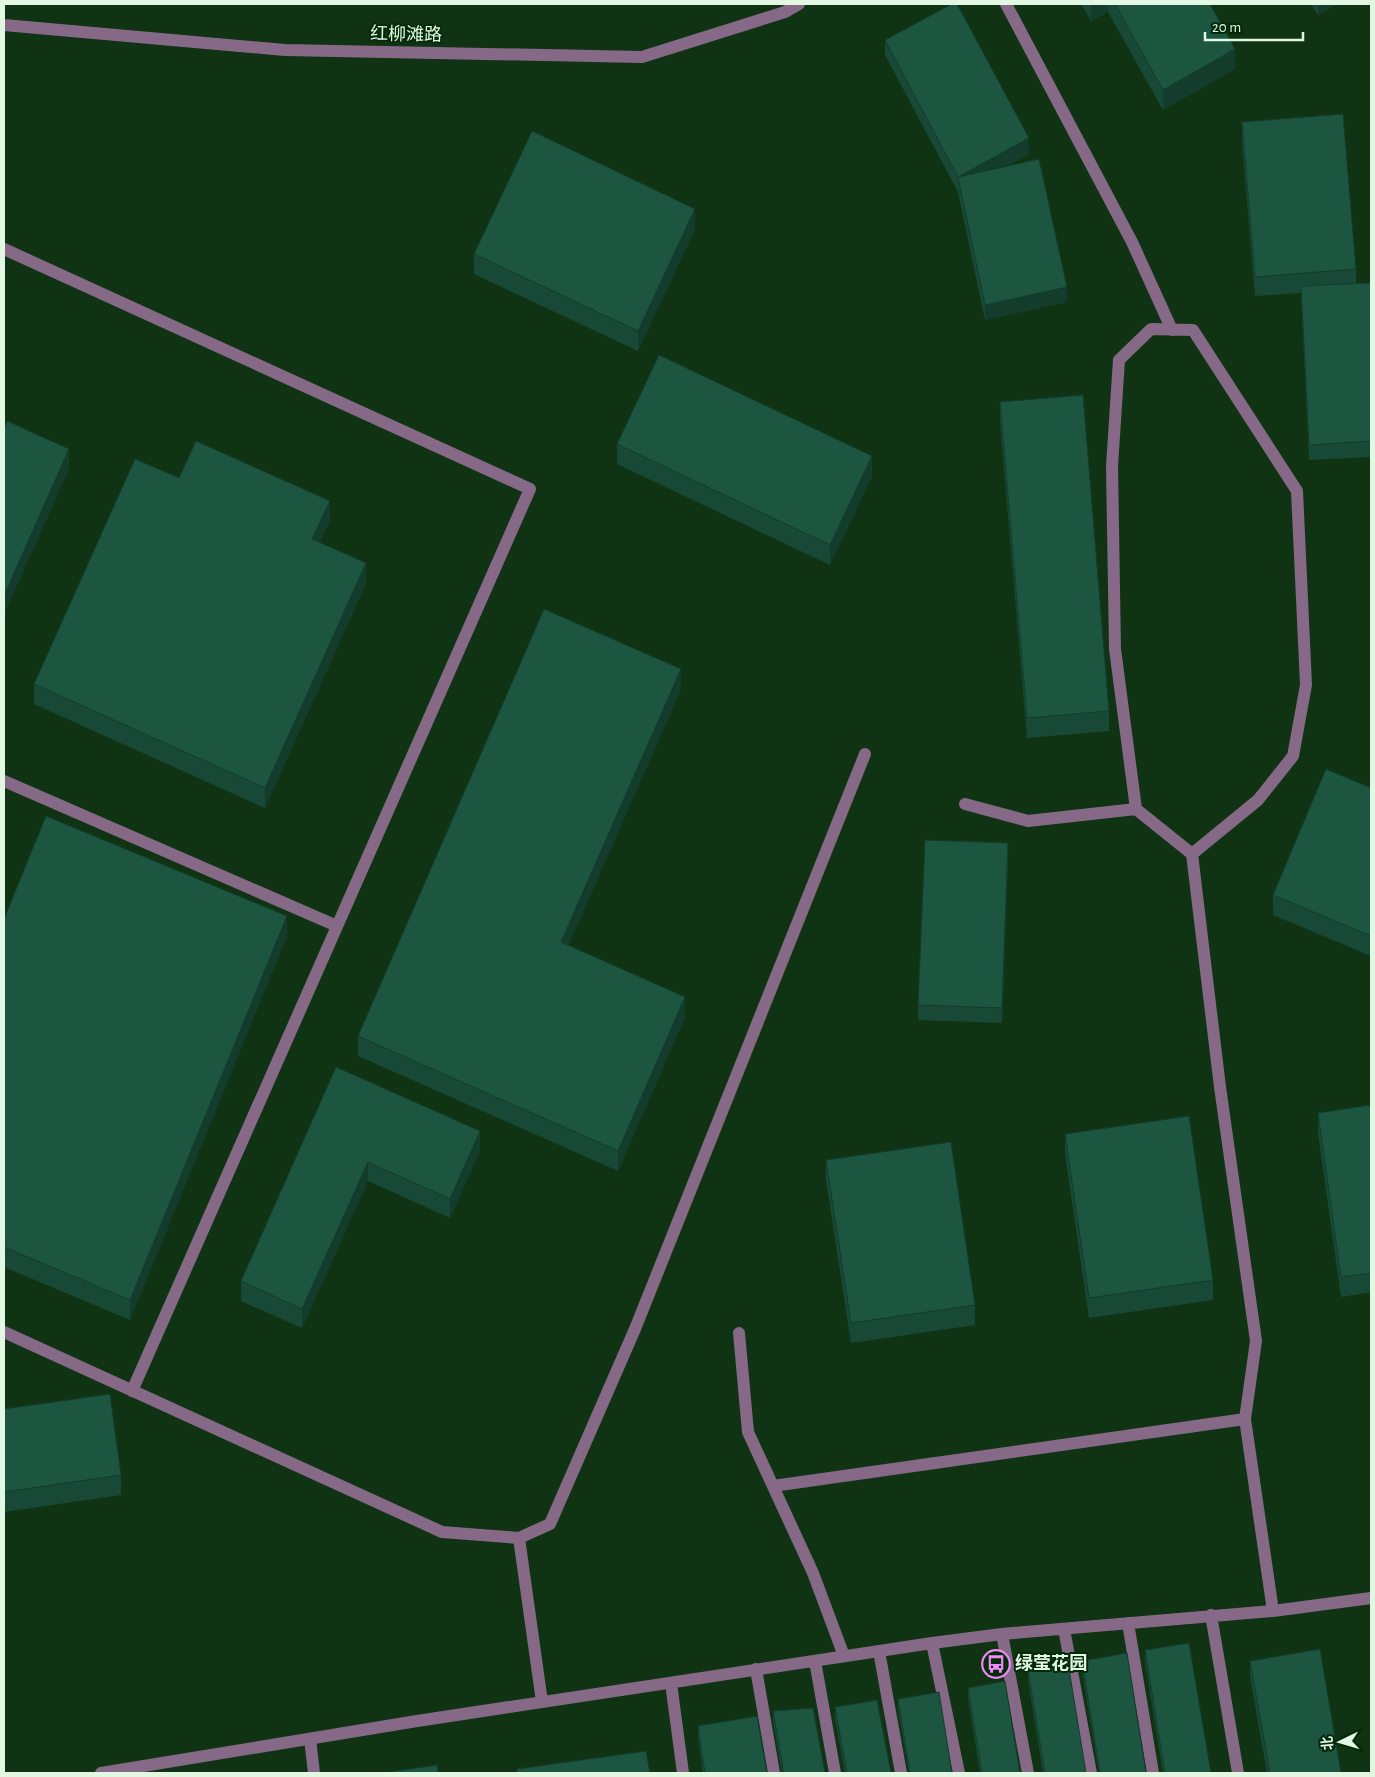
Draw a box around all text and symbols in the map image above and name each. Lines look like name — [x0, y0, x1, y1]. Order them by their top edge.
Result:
scale bar — [1205, 10, 1302, 42]
text: 20 m — [1212, 20, 1241, 35]
street label: 红柳滩路 — [370, 23, 442, 45]
bus stop icon: 绿莹花园 — [981, 1649, 1011, 1679]
place label: 绿莹花园 — [1015, 1653, 1087, 1673]
north arrow — [1315, 1717, 1365, 1767]
text: 北 — [1319, 1735, 1336, 1751]

